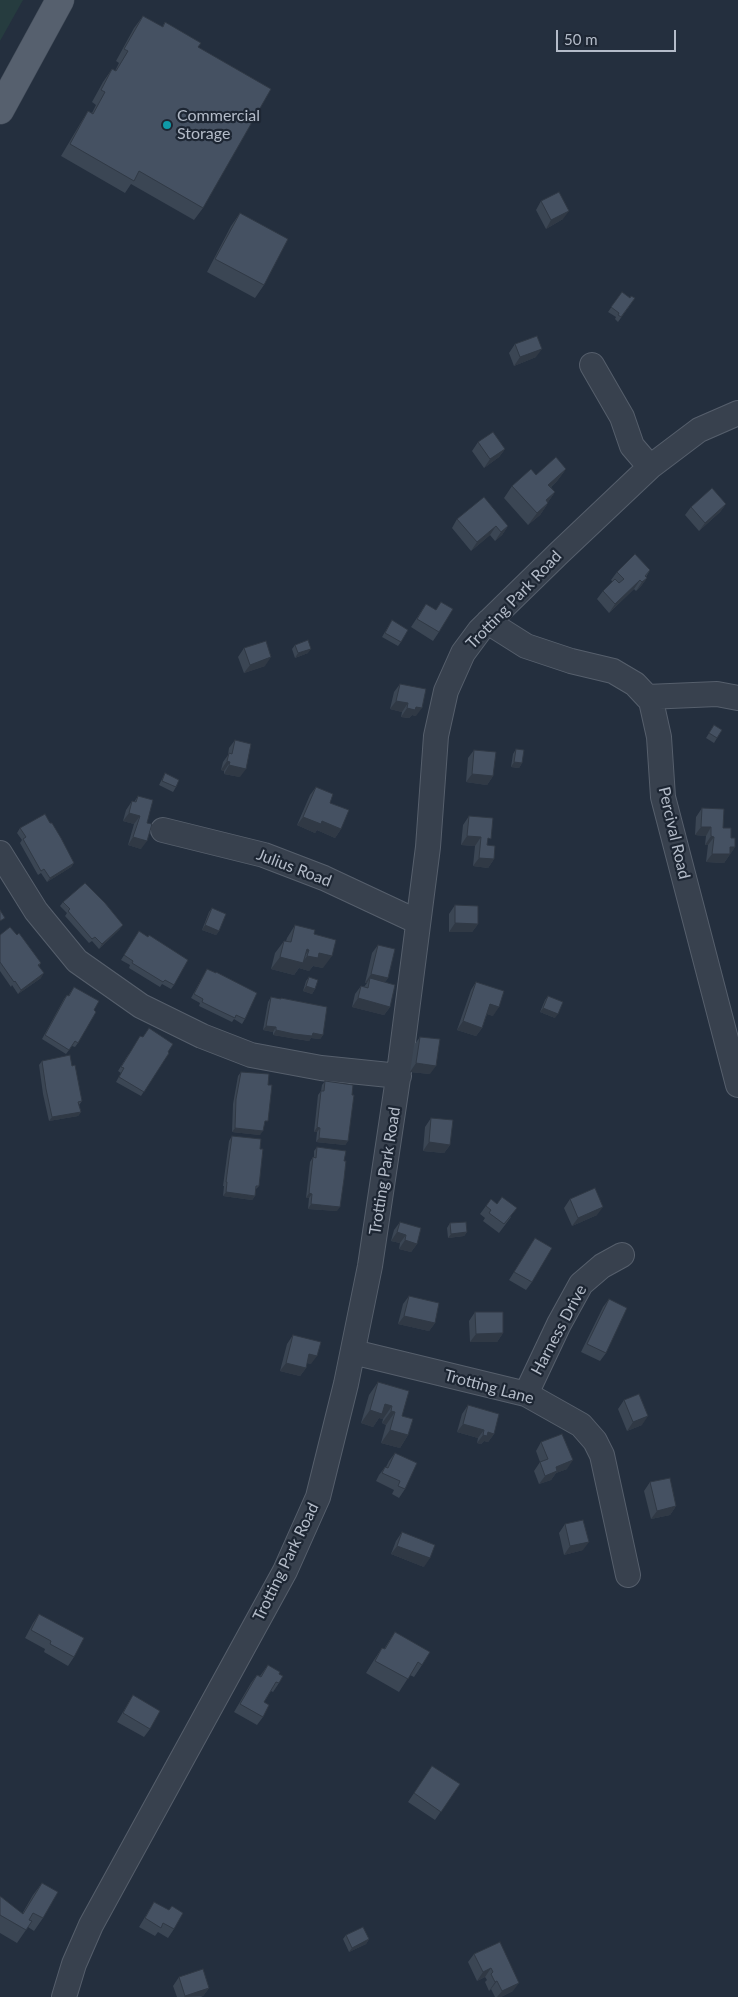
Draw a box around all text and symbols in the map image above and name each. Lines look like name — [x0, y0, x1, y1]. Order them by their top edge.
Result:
scale bar — [558, 20, 678, 52]
text: 50 m — [564, 30, 598, 48]
place label: Commercial Storage — [177, 106, 260, 144]
marker: Commercial Storage — [161, 119, 173, 131]
street label: Trotting Park Road — [462, 547, 566, 653]
street label: Percival Road — [654, 785, 694, 881]
street label: Julius Road — [254, 845, 334, 891]
street label: Trotting Park Road — [365, 1106, 405, 1236]
street label: Harness Drive — [527, 1282, 591, 1378]
street label: Trotting Lane — [442, 1366, 536, 1408]
street label: Trotting Park Road — [249, 1500, 323, 1624]

